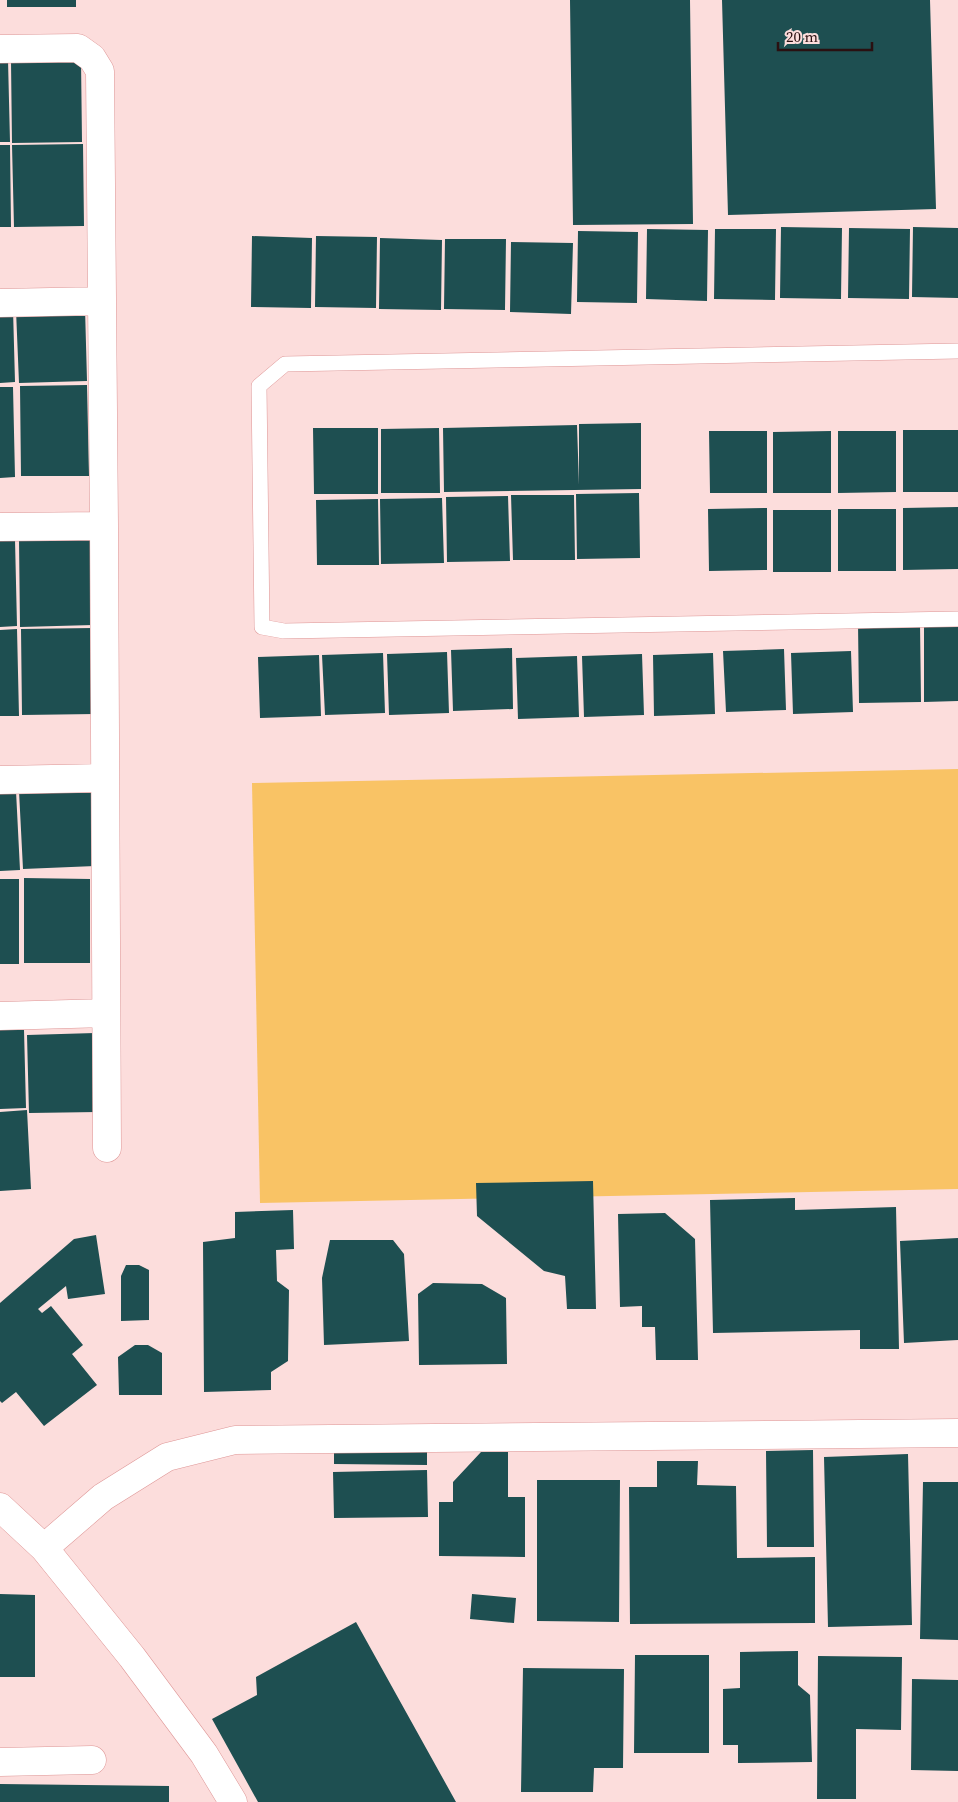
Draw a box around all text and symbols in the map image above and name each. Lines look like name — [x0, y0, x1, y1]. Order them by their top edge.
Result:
scale bar — [778, 20, 872, 52]
text: 20 m — [786, 26, 818, 47]

